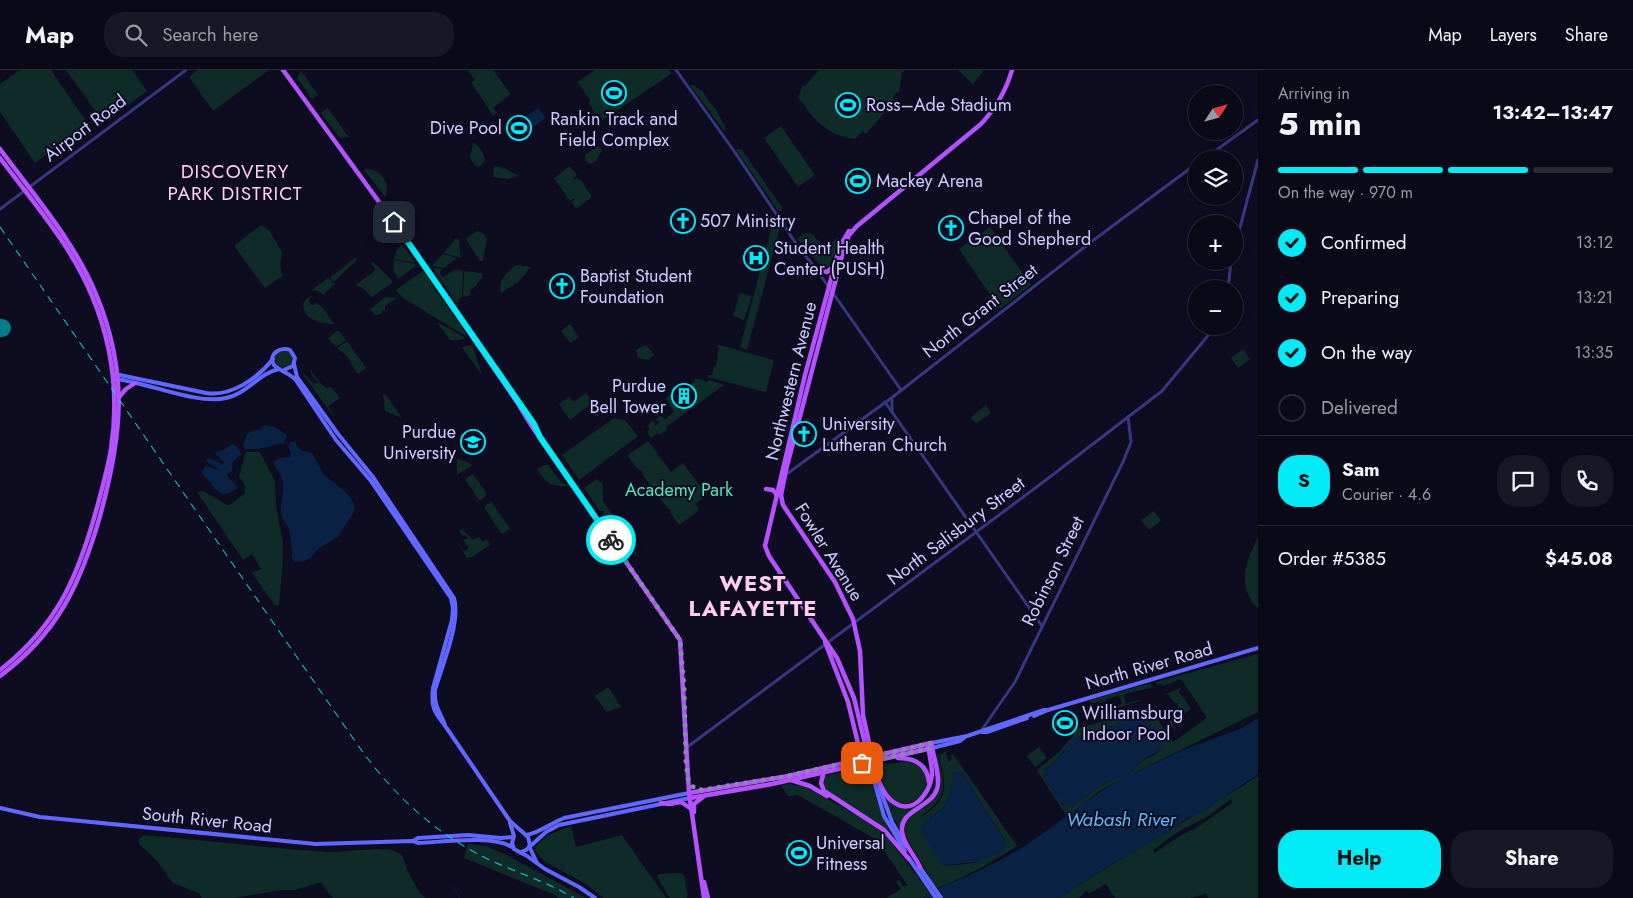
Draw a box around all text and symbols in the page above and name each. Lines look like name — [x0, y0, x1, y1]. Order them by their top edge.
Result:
search box — [104, 12, 454, 57]
text: Map — [25, 17, 74, 52]
icon: search — [122, 21, 150, 49]
text: Search here — [162, 21, 258, 48]
text: Map — [1428, 22, 1462, 48]
text: Layers — [1490, 22, 1537, 48]
text: Share — [1565, 22, 1608, 48]
sports icon: Rankin Track and Field Complex — [601, 80, 627, 106]
text: Arriving in — [1278, 82, 1350, 105]
north arrow — [1188, 85, 1242, 140]
map controls — [1188, 85, 1243, 335]
street label: Airport Road — [38, 88, 132, 168]
sports icon: Ross–Ade Stadium — [835, 92, 861, 118]
place label: Ross–Ade Stadium — [866, 92, 1012, 118]
text: 13:42–13:47 — [1492, 99, 1613, 126]
text: 5 min — [1278, 101, 1362, 147]
place label: Rankin Track and Field Complex — [550, 106, 678, 153]
place label: Dive Pool — [430, 115, 502, 141]
sports icon: Dive Pool — [506, 115, 532, 141]
button: layers — [1188, 150, 1243, 205]
district label: DISCOVERY PARK DISTRICT — [167, 158, 303, 207]
sports icon: Mackey Arena — [845, 168, 871, 194]
place label: Mackey Arena — [876, 168, 983, 194]
text: On the way · 970 m — [1278, 181, 1413, 204]
pin — [373, 201, 415, 243]
place label: Chapel of the Good Shepherd — [968, 205, 1091, 252]
icon: home — [380, 208, 408, 236]
church icon: 507 Ministry — [670, 208, 696, 234]
place label: 507 Ministry — [700, 208, 795, 234]
church icon: Chapel of the Good Shepherd — [938, 215, 964, 241]
button: + — [1188, 215, 1243, 270]
icon: check — [1278, 229, 1306, 257]
text: Confirmed — [1321, 229, 1407, 256]
text: 13:12 — [1576, 231, 1613, 254]
place label: Student Health Center (PUSH) — [774, 235, 885, 282]
hospital icon: Student Health Center (PUSH) — [743, 245, 769, 271]
street label: North Grant Street — [917, 257, 1044, 364]
place label: Baptist Student Foundation — [580, 263, 693, 310]
church icon: Baptist Student Foundation — [549, 273, 575, 299]
button: − — [1188, 280, 1243, 335]
icon: check — [1278, 284, 1306, 312]
text: Preparing — [1321, 284, 1399, 311]
text: 13:21 — [1576, 286, 1613, 309]
street label: Northwestern Avenue — [759, 299, 823, 463]
icon: check — [1278, 339, 1306, 367]
text: On the way — [1321, 339, 1412, 366]
text: 13:35 — [1575, 341, 1613, 364]
place label: Purdue Bell Tower — [589, 373, 667, 420]
building icon: Purdue Bell Tower — [671, 383, 697, 409]
text: Delivered — [1321, 394, 1398, 421]
place label: University Lutheran Church — [822, 411, 947, 458]
place label: Purdue University — [383, 419, 456, 466]
church icon: University Lutheran Church — [791, 421, 817, 447]
school or university icon: Purdue University — [460, 429, 486, 455]
button: chat — [1497, 455, 1549, 507]
button: phone — [1561, 455, 1613, 507]
text: Sam — [1342, 456, 1380, 483]
text: S — [1298, 467, 1310, 494]
street label: North Salisbury Street — [882, 470, 1031, 591]
park label: Academy Park — [625, 477, 733, 503]
text: Courier · 4.6 — [1342, 483, 1431, 506]
street label: Fowler Avenue — [788, 498, 870, 606]
street label: Robinson Street — [1015, 511, 1091, 630]
courier — [586, 515, 636, 565]
icon: bike — [597, 526, 625, 554]
text: Order #5385 — [1278, 545, 1386, 572]
text: $45.08 — [1545, 545, 1613, 572]
district label: WEST LAFAYETTE — [688, 567, 818, 624]
street label: North River Road — [1082, 635, 1216, 697]
place label: Williamsburg Indoor Pool — [1082, 700, 1183, 747]
sports icon: Williamsburg Indoor Pool — [1052, 710, 1078, 736]
pin — [841, 742, 883, 784]
icon: bag — [848, 749, 876, 777]
street label: South River Road — [141, 800, 273, 840]
water label: Wabash River — [1066, 806, 1177, 833]
place label: Universal Fitness — [816, 830, 885, 877]
button: Help — [1278, 830, 1441, 888]
button: Share — [1451, 830, 1613, 888]
sports icon: Universal Fitness — [786, 840, 812, 866]

